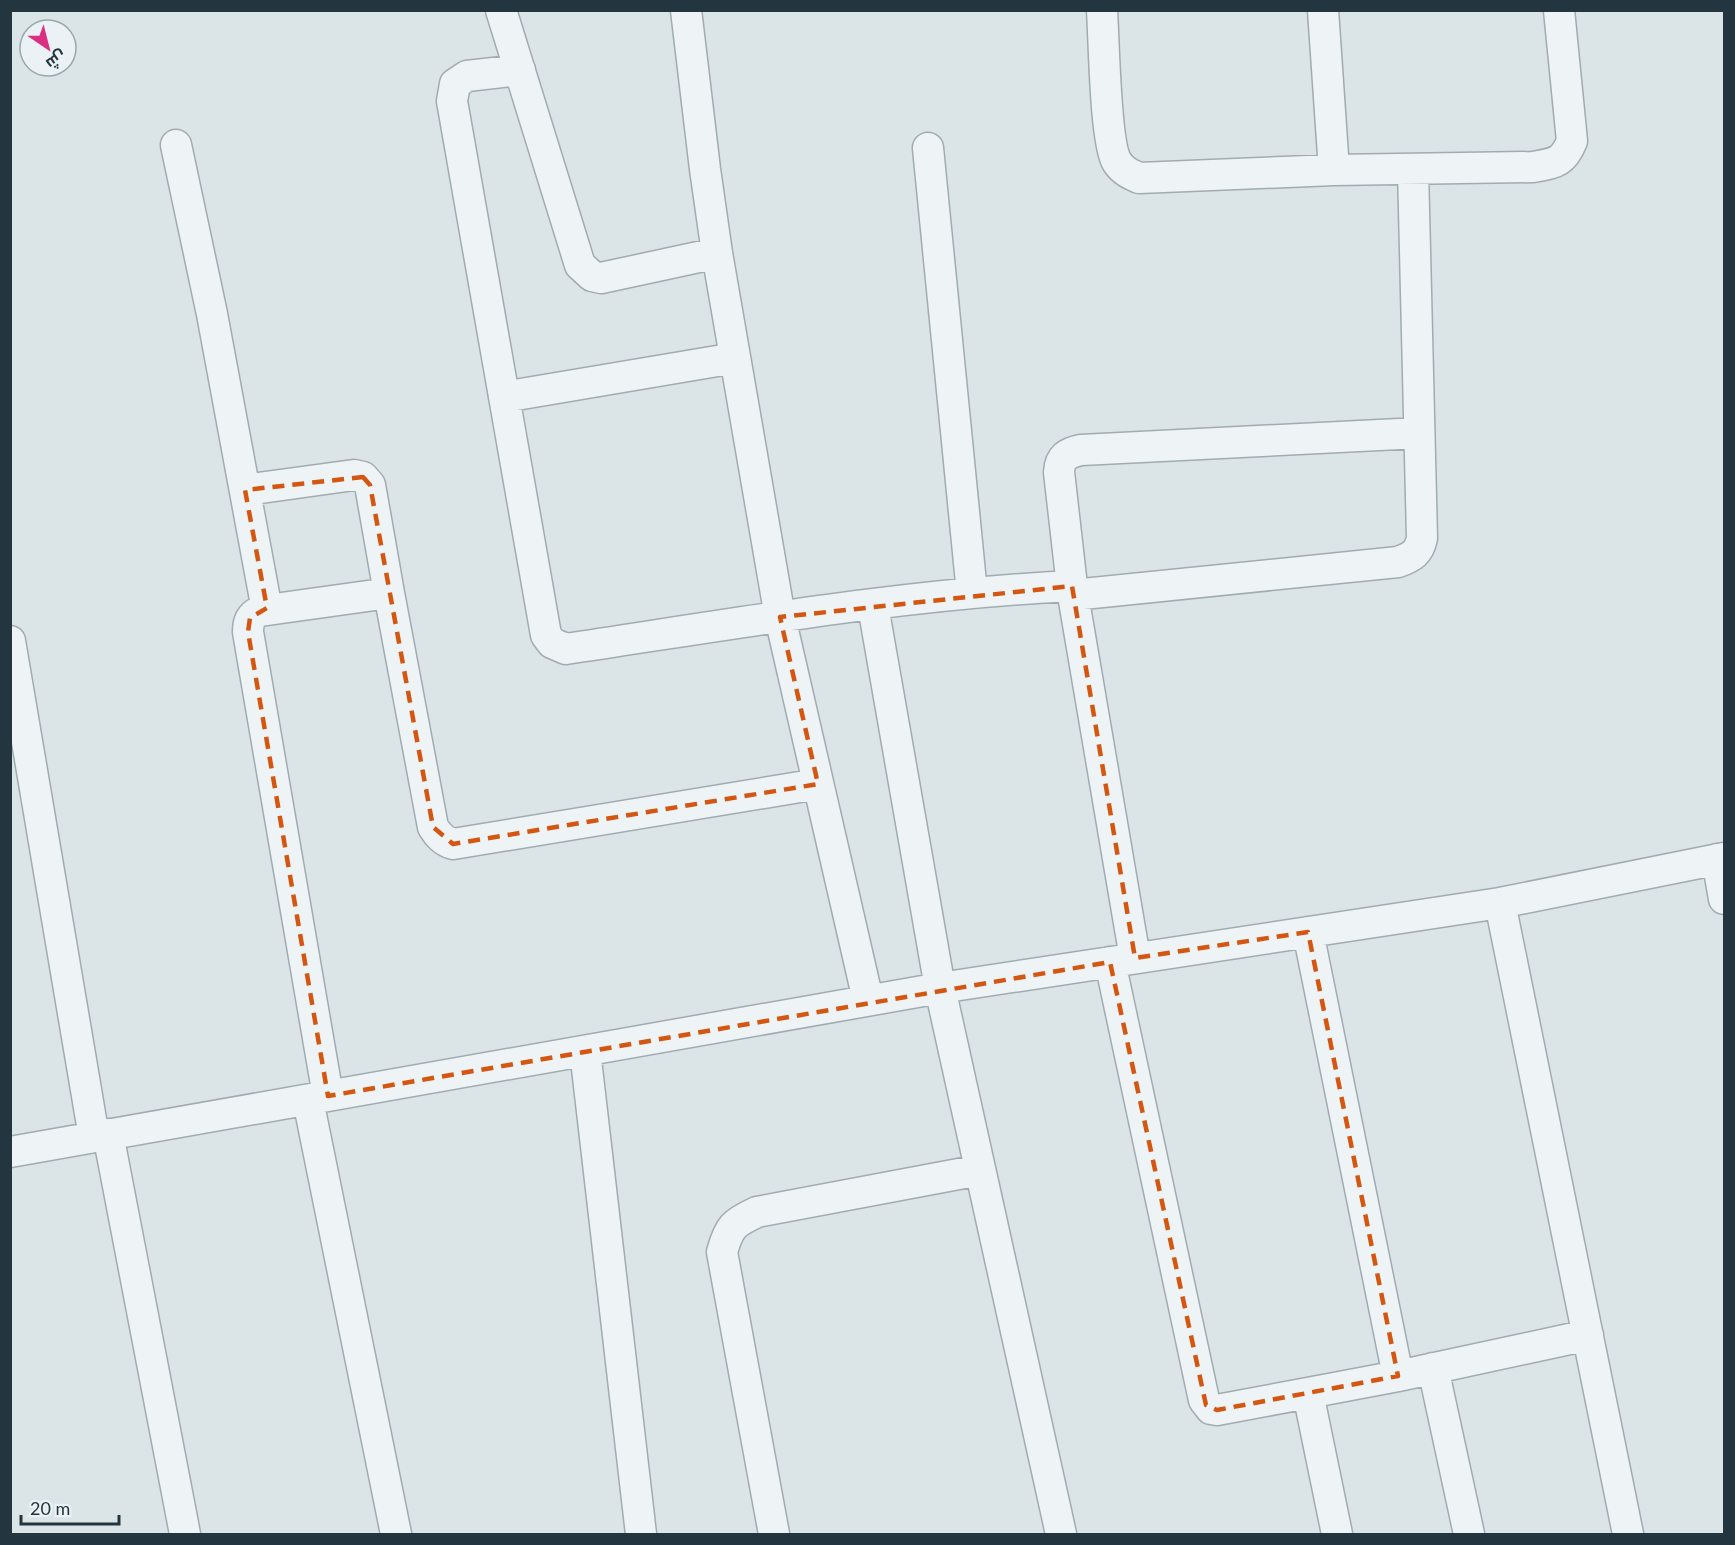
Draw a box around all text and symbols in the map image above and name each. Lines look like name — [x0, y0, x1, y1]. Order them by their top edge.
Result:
north arrow — [18, 18, 78, 78]
text: ش — [42, 46, 71, 74]
scale bar — [21, 1488, 118, 1526]
text: 20 m — [30, 1497, 70, 1519]

